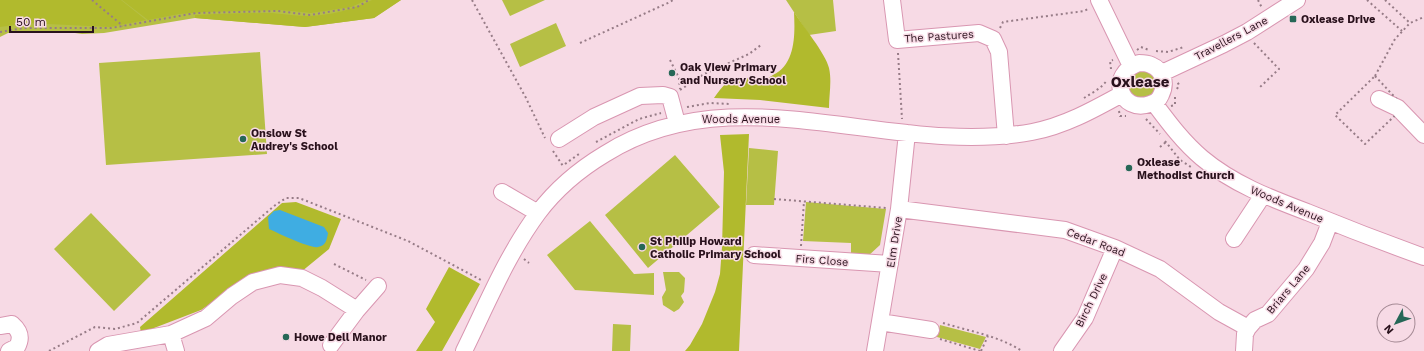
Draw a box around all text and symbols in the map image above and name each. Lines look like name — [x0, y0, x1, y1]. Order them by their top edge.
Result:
scale bar — [10, 8, 93, 34]
place label: Oxlease Drive — [1301, 13, 1375, 26]
street label: Travellers Lane — [1192, 14, 1270, 63]
marker: Oxlease Drive — [1288, 14, 1298, 24]
text: 50 m — [16, 15, 46, 29]
street label: The Pastures — [904, 28, 975, 45]
place label: Oak View Primary and Nursery School — [680, 61, 786, 87]
marker: Oak View Primary and Nursery School — [667, 68, 677, 78]
district label: Oxlease — [1111, 73, 1170, 91]
street label: Woods Avenue — [702, 113, 780, 126]
place label: Onslow St Audrey's School — [251, 127, 338, 153]
marker: Onslow St Audrey's School — [238, 134, 248, 144]
place label: Oxlease Methodist Church — [1137, 156, 1235, 182]
marker: Oxlease Methodist Church — [1124, 163, 1134, 173]
street label: Woods Avenue — [1248, 183, 1325, 226]
street label: Elm Drive — [884, 215, 905, 269]
street label: Cedar Road — [1065, 225, 1127, 260]
place label: St Philip Howard Catholic Primary School — [650, 235, 781, 261]
marker: St Philip Howard Catholic Primary School — [637, 242, 647, 252]
street label: Firs Close — [795, 252, 849, 269]
street label: Briars Lane — [1264, 262, 1313, 317]
street label: Birch Drive — [1073, 271, 1110, 329]
north arrow — [1376, 303, 1416, 343]
text: N — [1381, 322, 1396, 337]
place label: Howe Dell Manor — [294, 331, 387, 344]
marker: Howe Dell Manor — [281, 332, 291, 342]

